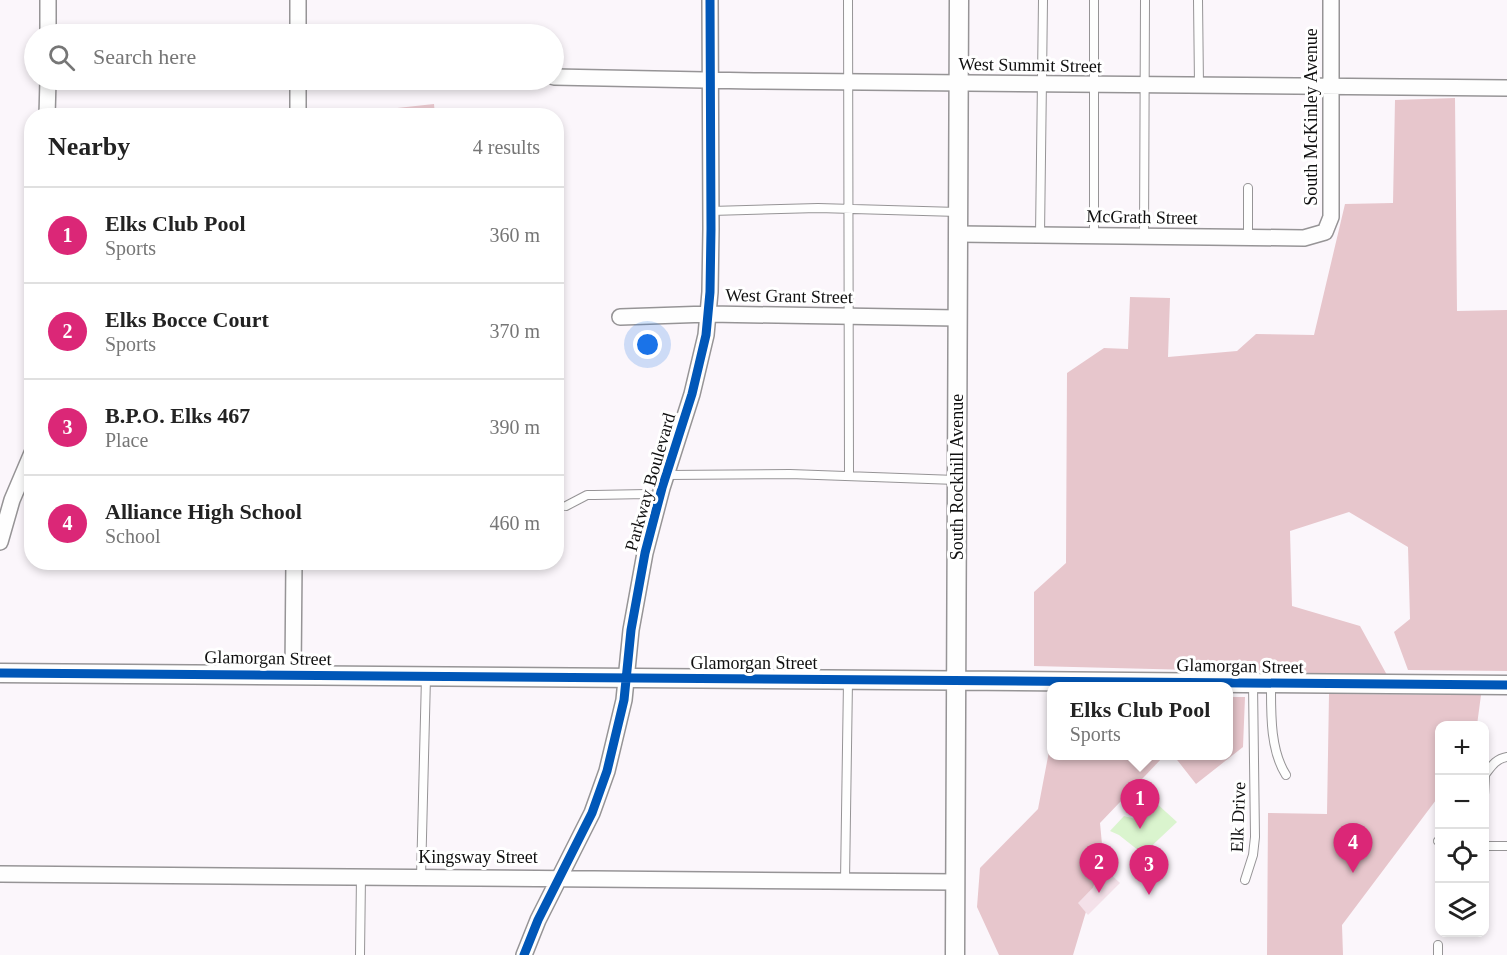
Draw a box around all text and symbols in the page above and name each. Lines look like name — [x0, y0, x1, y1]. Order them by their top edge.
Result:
search box — [24, 24, 564, 90]
street label: South McKinley Avenue — [1301, 28, 1321, 206]
icon: search — [45, 41, 78, 74]
text: Search here — [93, 44, 196, 69]
street label: West Summit Street — [958, 54, 1102, 76]
text: Nearby — [48, 132, 130, 161]
text: 4 results — [473, 136, 540, 158]
street label: McGrath Street — [1086, 206, 1198, 228]
text: Elks Club Pool — [105, 211, 246, 236]
text: 1 — [63, 224, 73, 246]
text: 360 m — [489, 224, 540, 246]
text: Sports — [105, 237, 156, 259]
street label: West Grant Street — [725, 285, 853, 307]
text: Elks Bocce Court — [105, 307, 269, 332]
text: 2 — [63, 320, 73, 342]
text: 370 m — [489, 320, 540, 342]
your location — [633, 330, 662, 359]
text: Sports — [105, 333, 156, 355]
street label: South Rockhill Avenue — [947, 394, 967, 560]
text: B.P.O. Elks 467 — [105, 403, 250, 428]
street label: Parkway Boulevard — [621, 411, 679, 553]
text: 3 — [63, 416, 73, 438]
text: 390 m — [489, 416, 540, 438]
text: Place — [105, 429, 148, 451]
text: Alliance High School — [105, 499, 302, 524]
text: 4 — [63, 512, 73, 534]
text: 460 m — [489, 512, 540, 534]
text: School — [105, 525, 161, 547]
street label: Glamorgan Street — [204, 647, 332, 669]
street label: Glamorgan Street — [690, 653, 818, 673]
street label: Glamorgan Street — [1176, 655, 1304, 677]
popup — [1047, 682, 1233, 760]
text: Elks Club Pool — [1070, 697, 1210, 722]
map controls — [1435, 721, 1489, 937]
button: + — [1435, 721, 1489, 775]
text: Sports — [1070, 723, 1121, 745]
button: − — [1435, 775, 1489, 829]
pin: 1 — [1120, 780, 1160, 829]
street label: Elk Drive — [1227, 781, 1249, 853]
pin: 4 — [1334, 824, 1372, 873]
button: locate — [1435, 829, 1489, 883]
pin: 2 — [1080, 844, 1118, 893]
pin: 3 — [1130, 846, 1168, 895]
street label: Kingsway Street — [418, 847, 538, 867]
button: layers — [1435, 883, 1489, 937]

